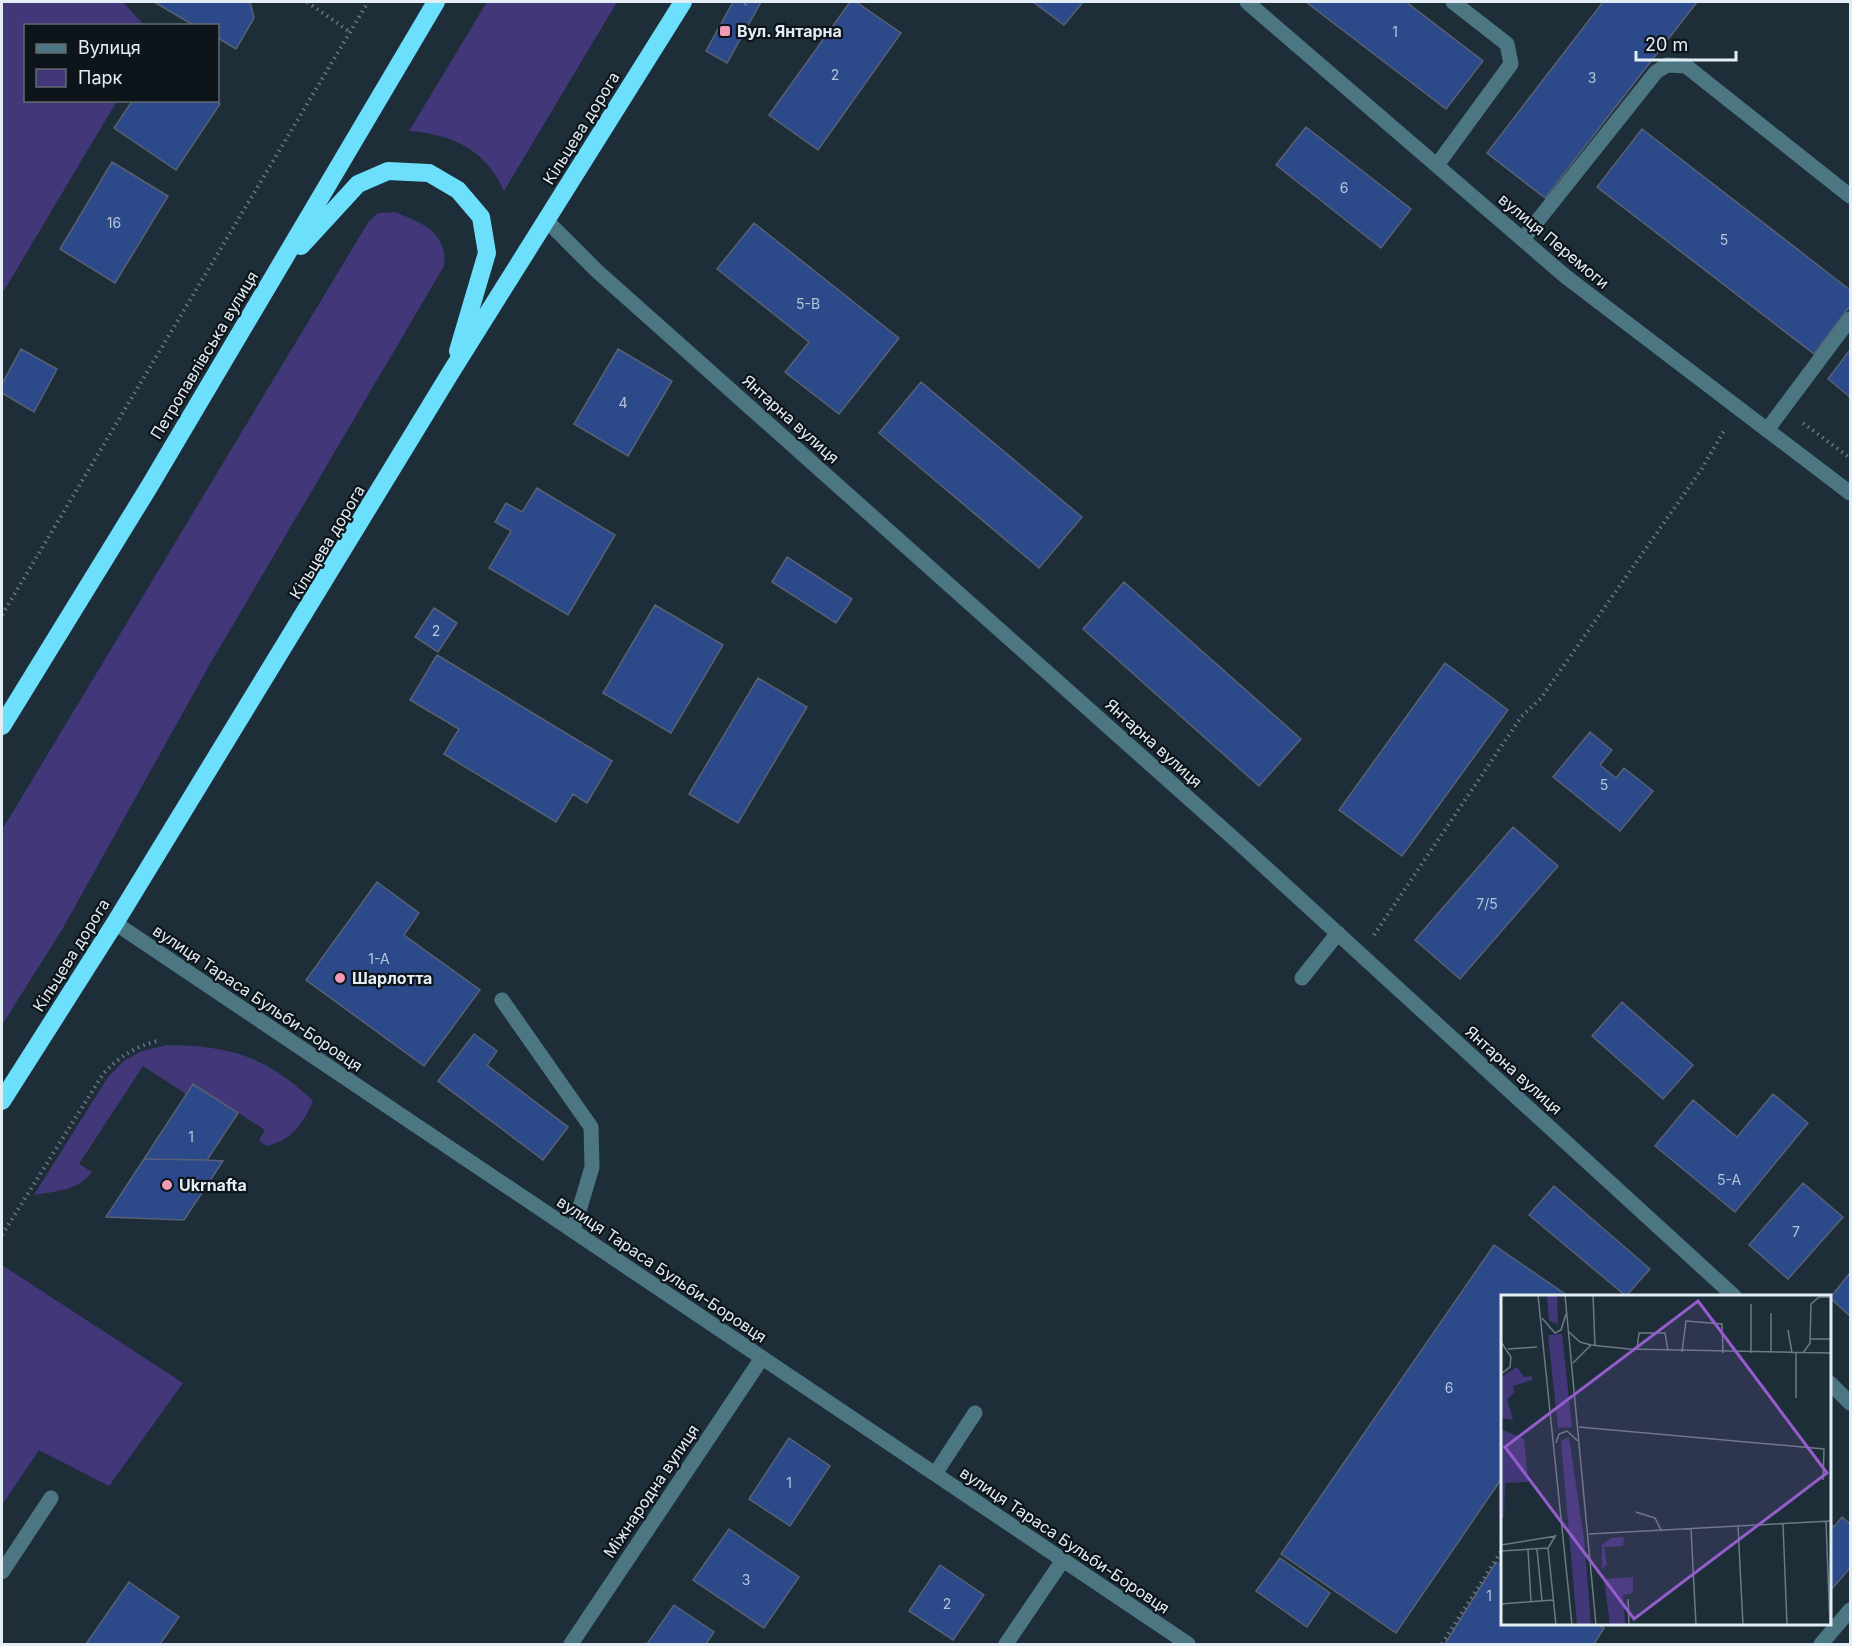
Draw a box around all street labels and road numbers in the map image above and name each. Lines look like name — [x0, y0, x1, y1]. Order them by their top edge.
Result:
street label: Кільцева дорога — [538, 68, 624, 188]
street label: вулиця Перемоги — [1495, 189, 1613, 293]
street label: Петропавлівська вулиця — [146, 267, 262, 443]
street label: Янтарна вулиця — [738, 370, 844, 468]
street label: Кільцева дорога — [285, 481, 369, 603]
street label: Янтарна вулиця — [1101, 694, 1207, 792]
street label: Кільцева дорога — [28, 895, 114, 1015]
street label: вулиця Тараса Бульби-Боровця — [149, 920, 367, 1076]
street label: Янтарна вулиця — [1461, 1021, 1567, 1119]
street label: вулиця Тараса Бульби-Боровця — [553, 1191, 771, 1347]
street label: Міжнародна вулиця — [599, 1421, 703, 1561]
street label: вулиця Тараса Бульби-Боровця — [956, 1462, 1174, 1618]

